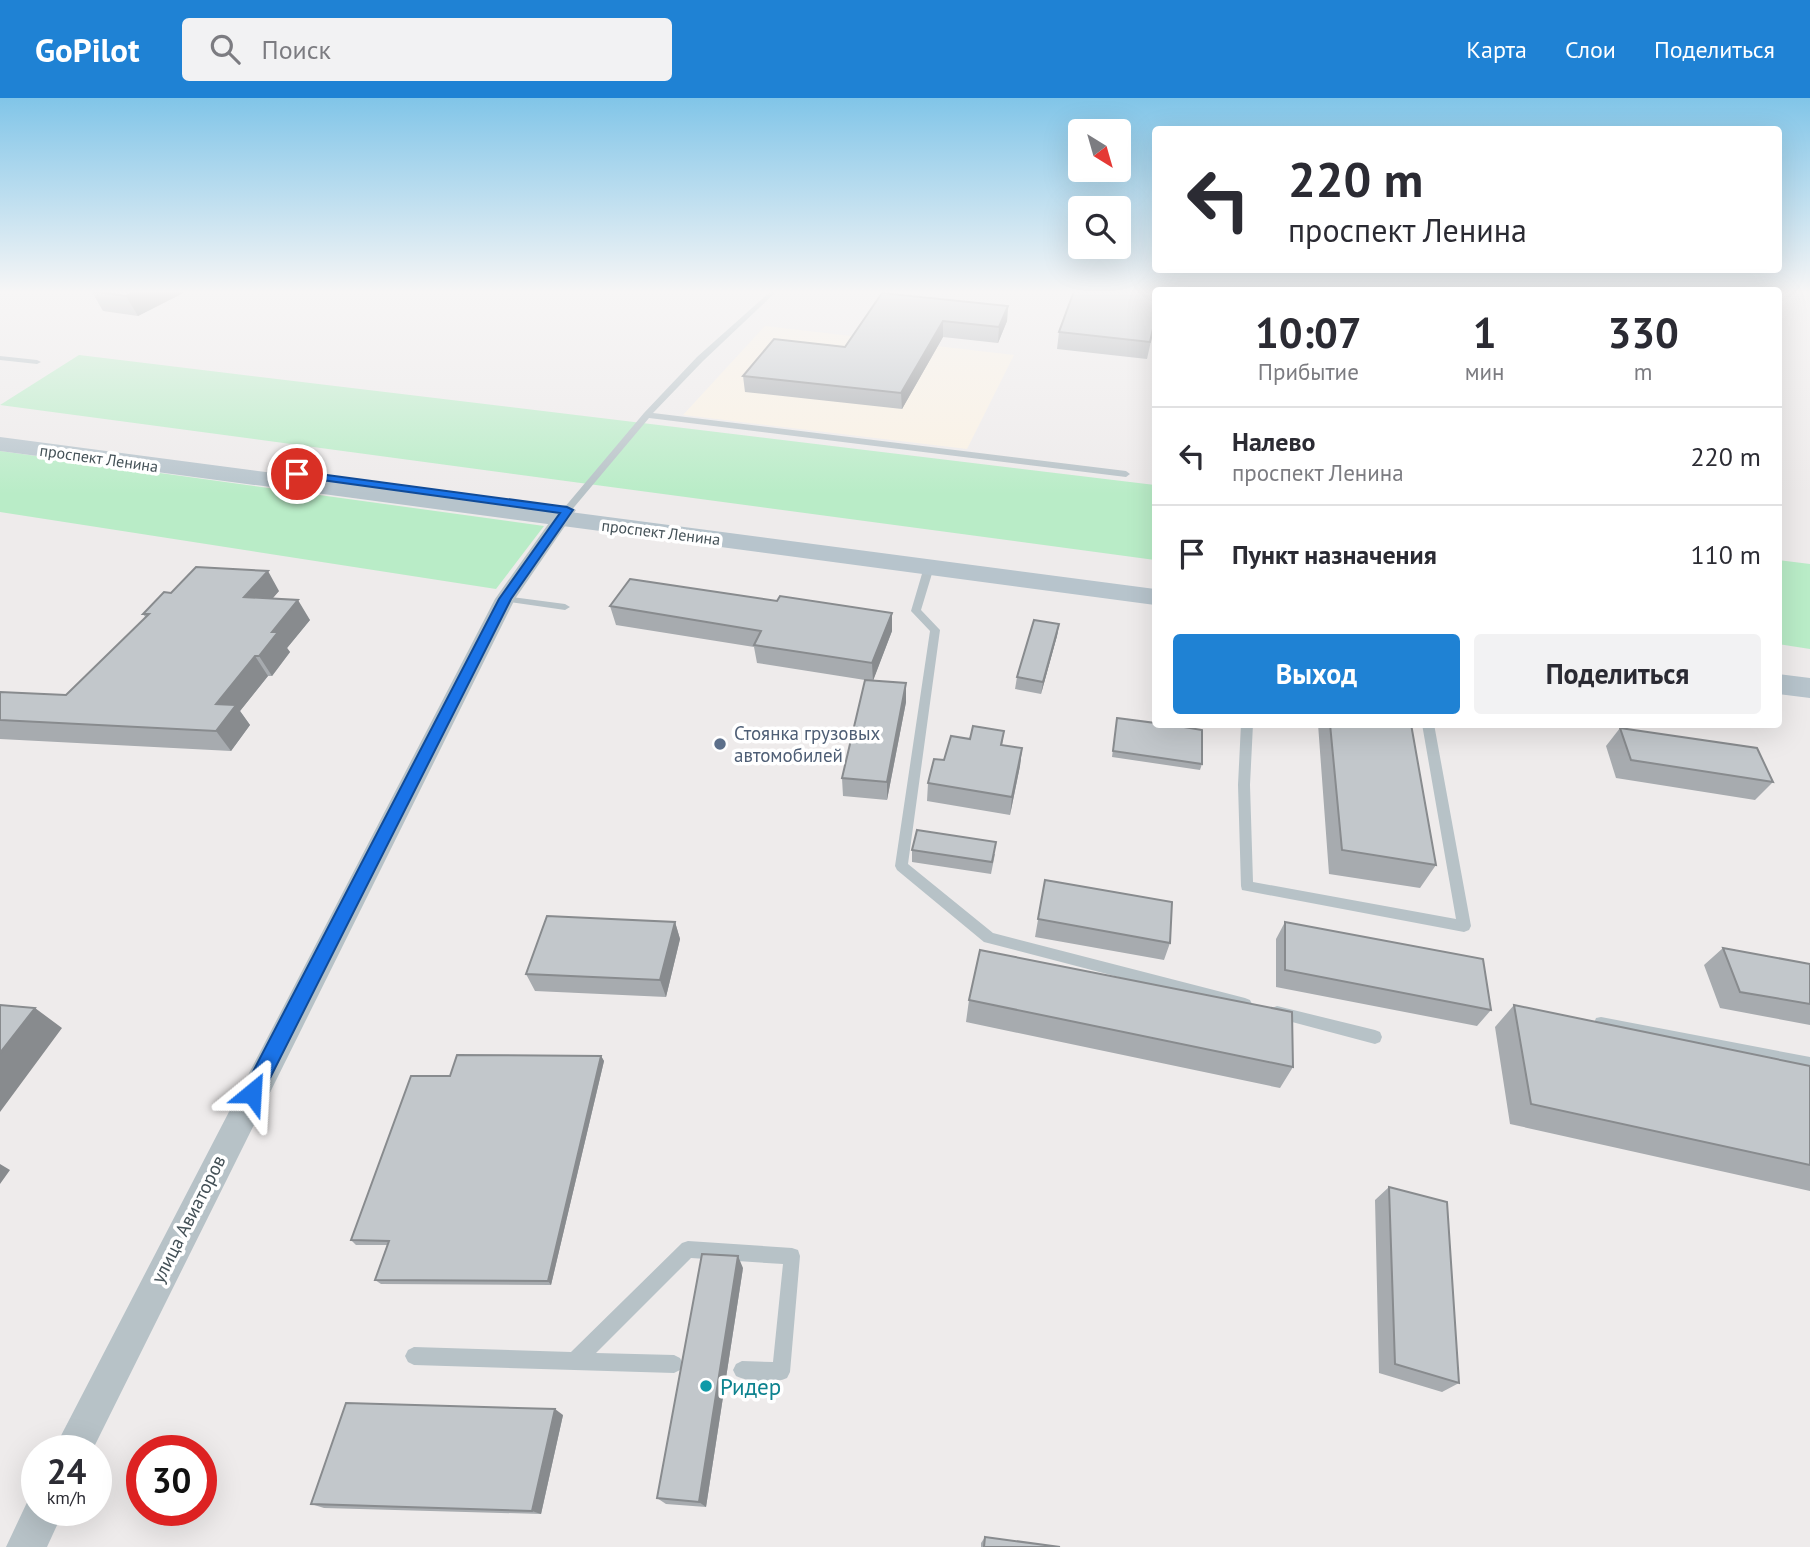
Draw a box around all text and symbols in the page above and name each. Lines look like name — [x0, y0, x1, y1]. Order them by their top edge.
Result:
search box — [182, 18, 672, 81]
text: GoPilot — [35, 28, 140, 71]
icon: search — [206, 30, 244, 68]
text: Поиск — [262, 33, 331, 66]
text: Карта — [1466, 34, 1527, 65]
text: Слои — [1565, 34, 1616, 65]
text: Поделиться — [1654, 34, 1775, 65]
north arrow — [1068, 119, 1130, 182]
map controls — [1068, 119, 1131, 259]
text: 220 m — [1288, 147, 1423, 211]
icon: left — [1173, 154, 1264, 245]
button: search — [1068, 196, 1131, 259]
text: проспект Ленина — [1288, 209, 1527, 251]
text: 10:07 — [1255, 305, 1362, 360]
text: 1 — [1473, 305, 1496, 360]
text: 330 — [1607, 305, 1679, 360]
text: Прибытие — [1258, 357, 1359, 386]
text: мин — [1465, 357, 1504, 386]
text: m — [1634, 357, 1653, 386]
text: Налево — [1232, 425, 1316, 458]
icon: left — [1173, 437, 1211, 475]
street label: проспект Ленина — [38, 440, 160, 476]
text: 220 m — [1690, 440, 1761, 473]
pin — [267, 444, 327, 504]
icon: arrive — [278, 455, 316, 493]
text: проспект Ленина — [1232, 458, 1404, 487]
street label: проспект Ленина — [601, 515, 721, 549]
icon: arrive — [1173, 535, 1211, 573]
text: Пункт назначения — [1232, 538, 1437, 571]
text: 110 m — [1690, 538, 1761, 571]
button: Выход — [1173, 634, 1460, 714]
button: Поделиться — [1474, 634, 1761, 714]
place label: Стоянка грузовых автомобилей — [734, 721, 880, 767]
marker: Стоянка грузовых автомобилей — [712, 736, 728, 752]
position arrow — [215, 1056, 289, 1130]
street label: улица Авиаторов — [145, 1151, 231, 1287]
place label: Ридер — [720, 1372, 781, 1401]
marker: Ридер — [698, 1378, 714, 1394]
speed limit sign: 30 — [126, 1435, 217, 1526]
text: 24 — [47, 1448, 86, 1494]
text: km/h — [47, 1486, 86, 1509]

